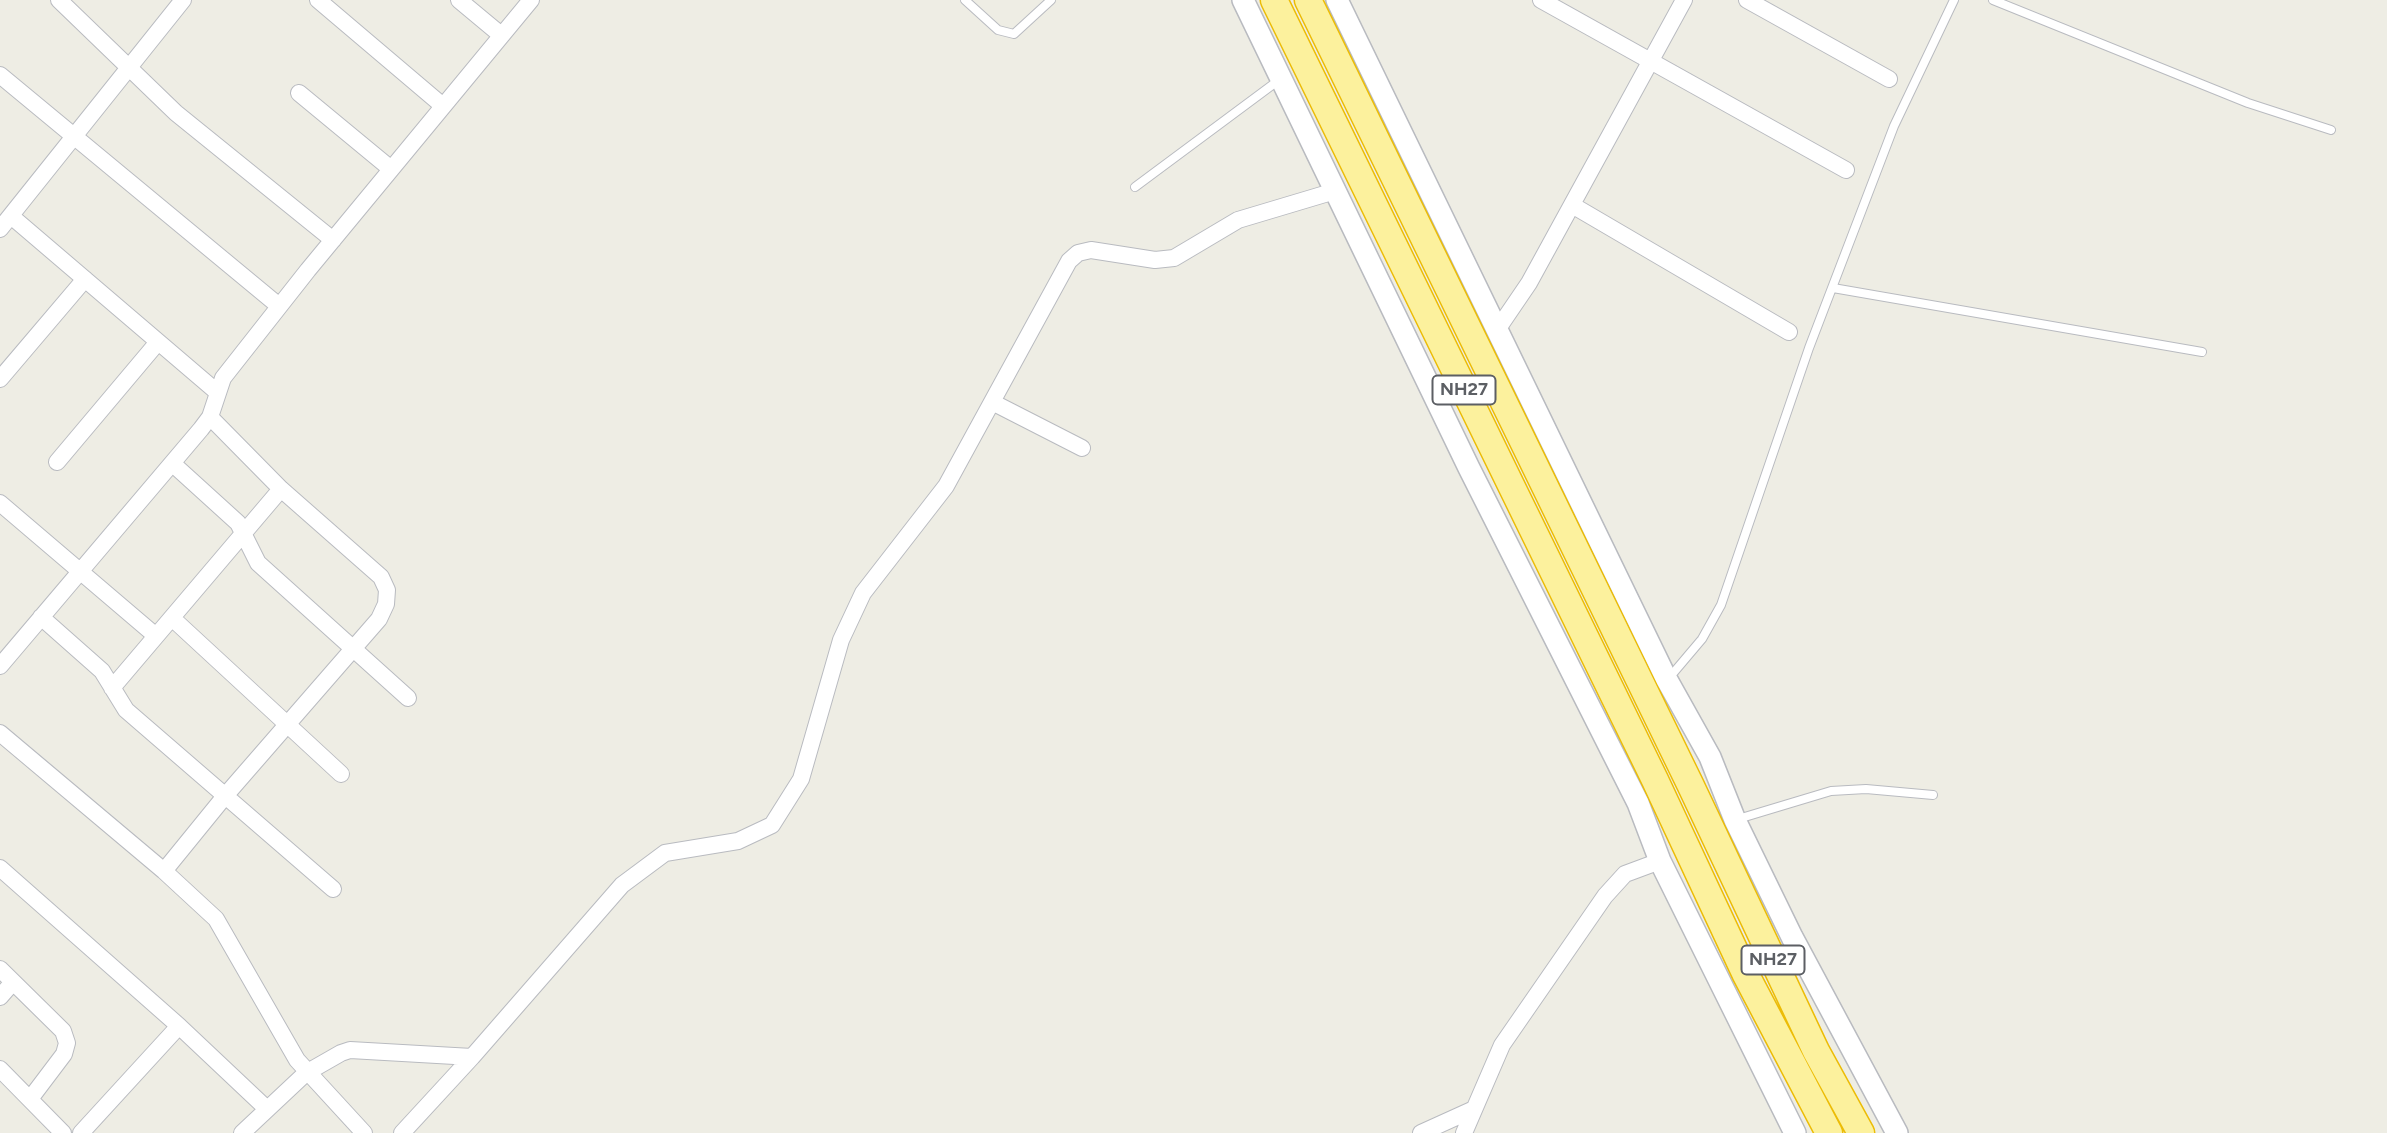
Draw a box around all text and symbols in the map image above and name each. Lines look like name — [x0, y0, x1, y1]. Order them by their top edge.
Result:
road number: NH27 — [1432, 376, 1496, 404]
road number: NH27 — [1742, 945, 1804, 974]

